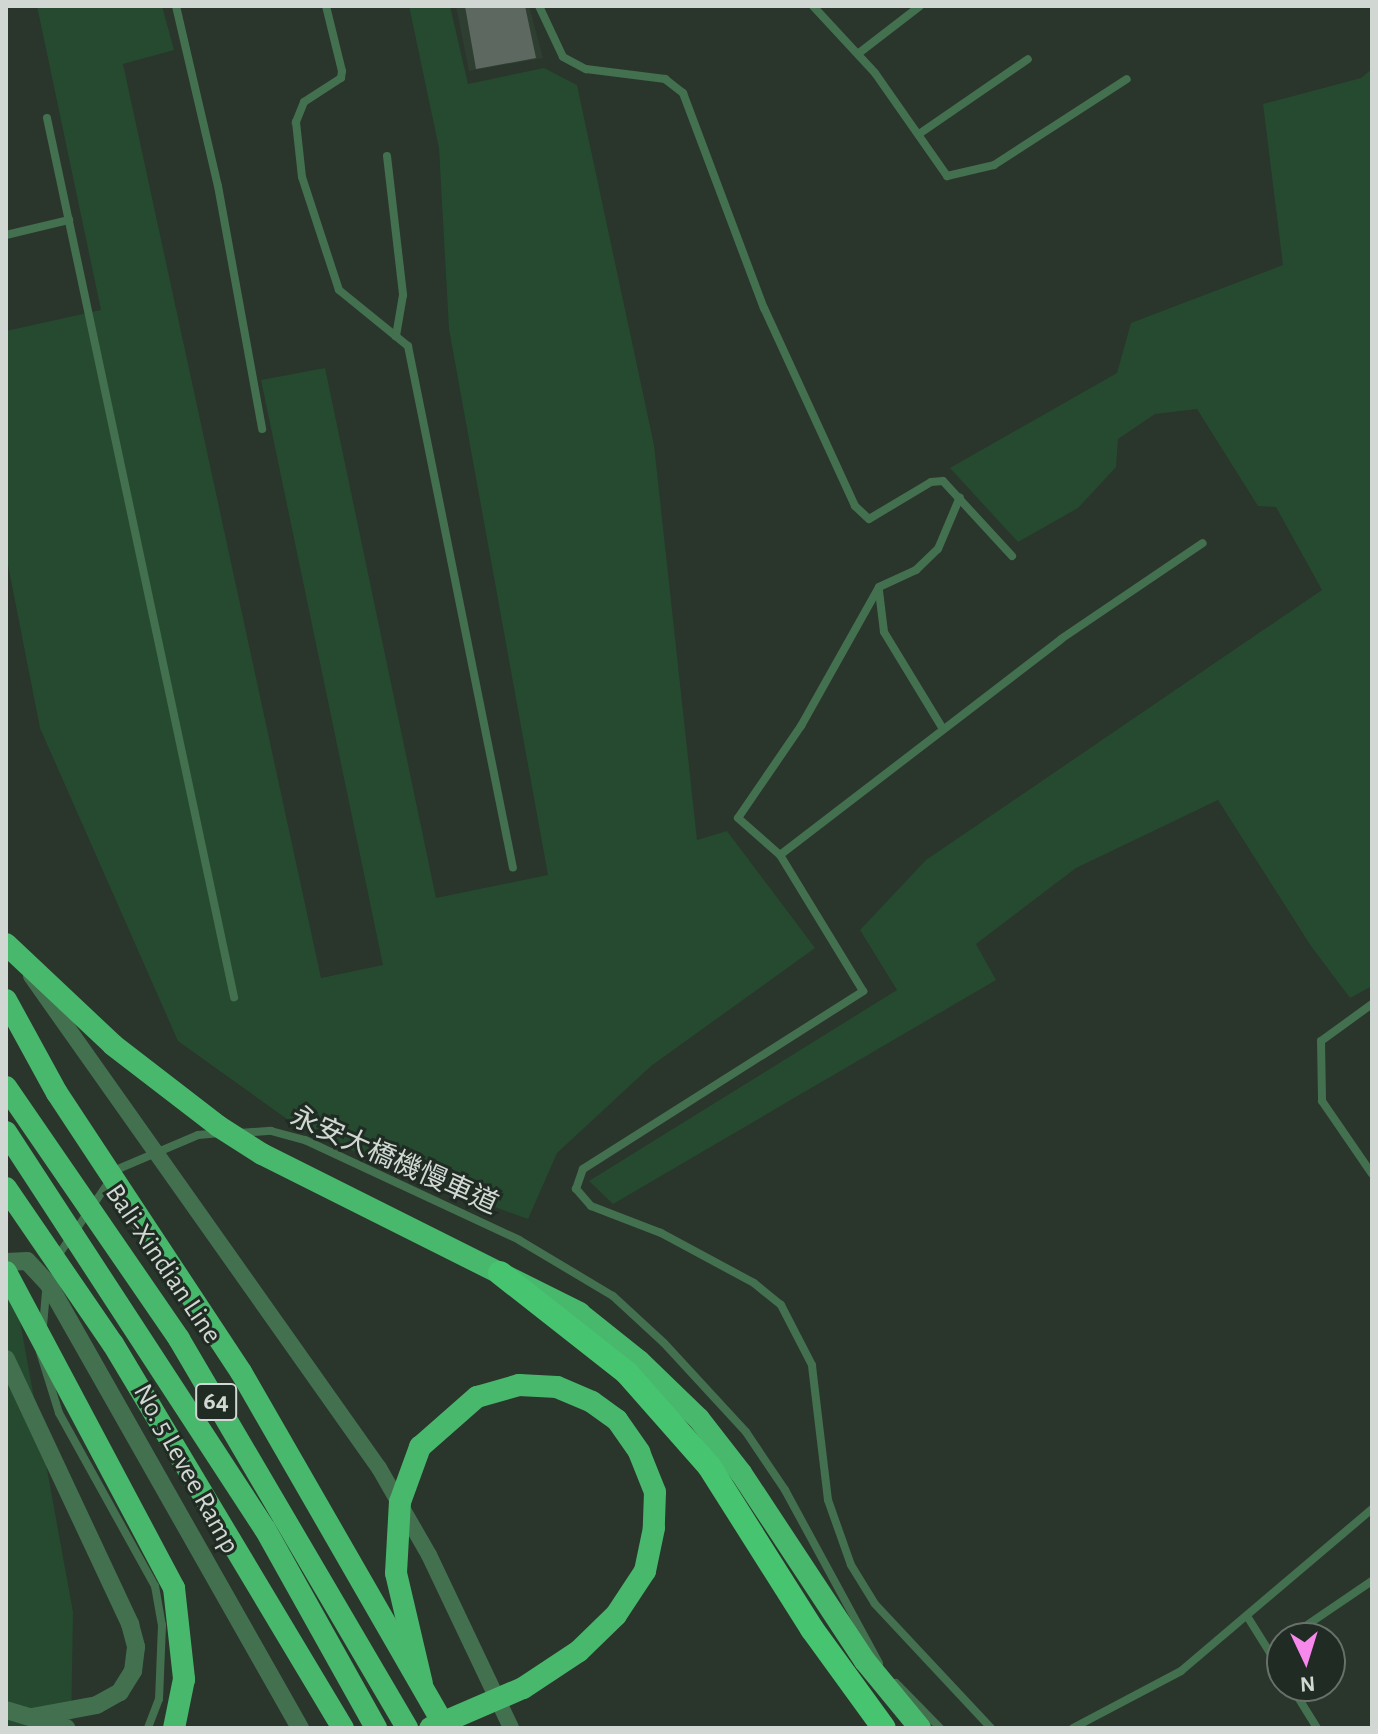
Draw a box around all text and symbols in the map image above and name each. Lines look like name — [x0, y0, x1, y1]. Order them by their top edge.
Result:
street label: 永安大橋機慢車道 — [285, 1100, 503, 1222]
street label: Bali-Xindian Line — [97, 1178, 229, 1350]
street label: No. 5 Levee Ramp — [126, 1378, 246, 1560]
road number: 64 — [194, 1380, 238, 1424]
north arrow — [1266, 1622, 1346, 1702]
text: N — [1299, 1672, 1316, 1695]

